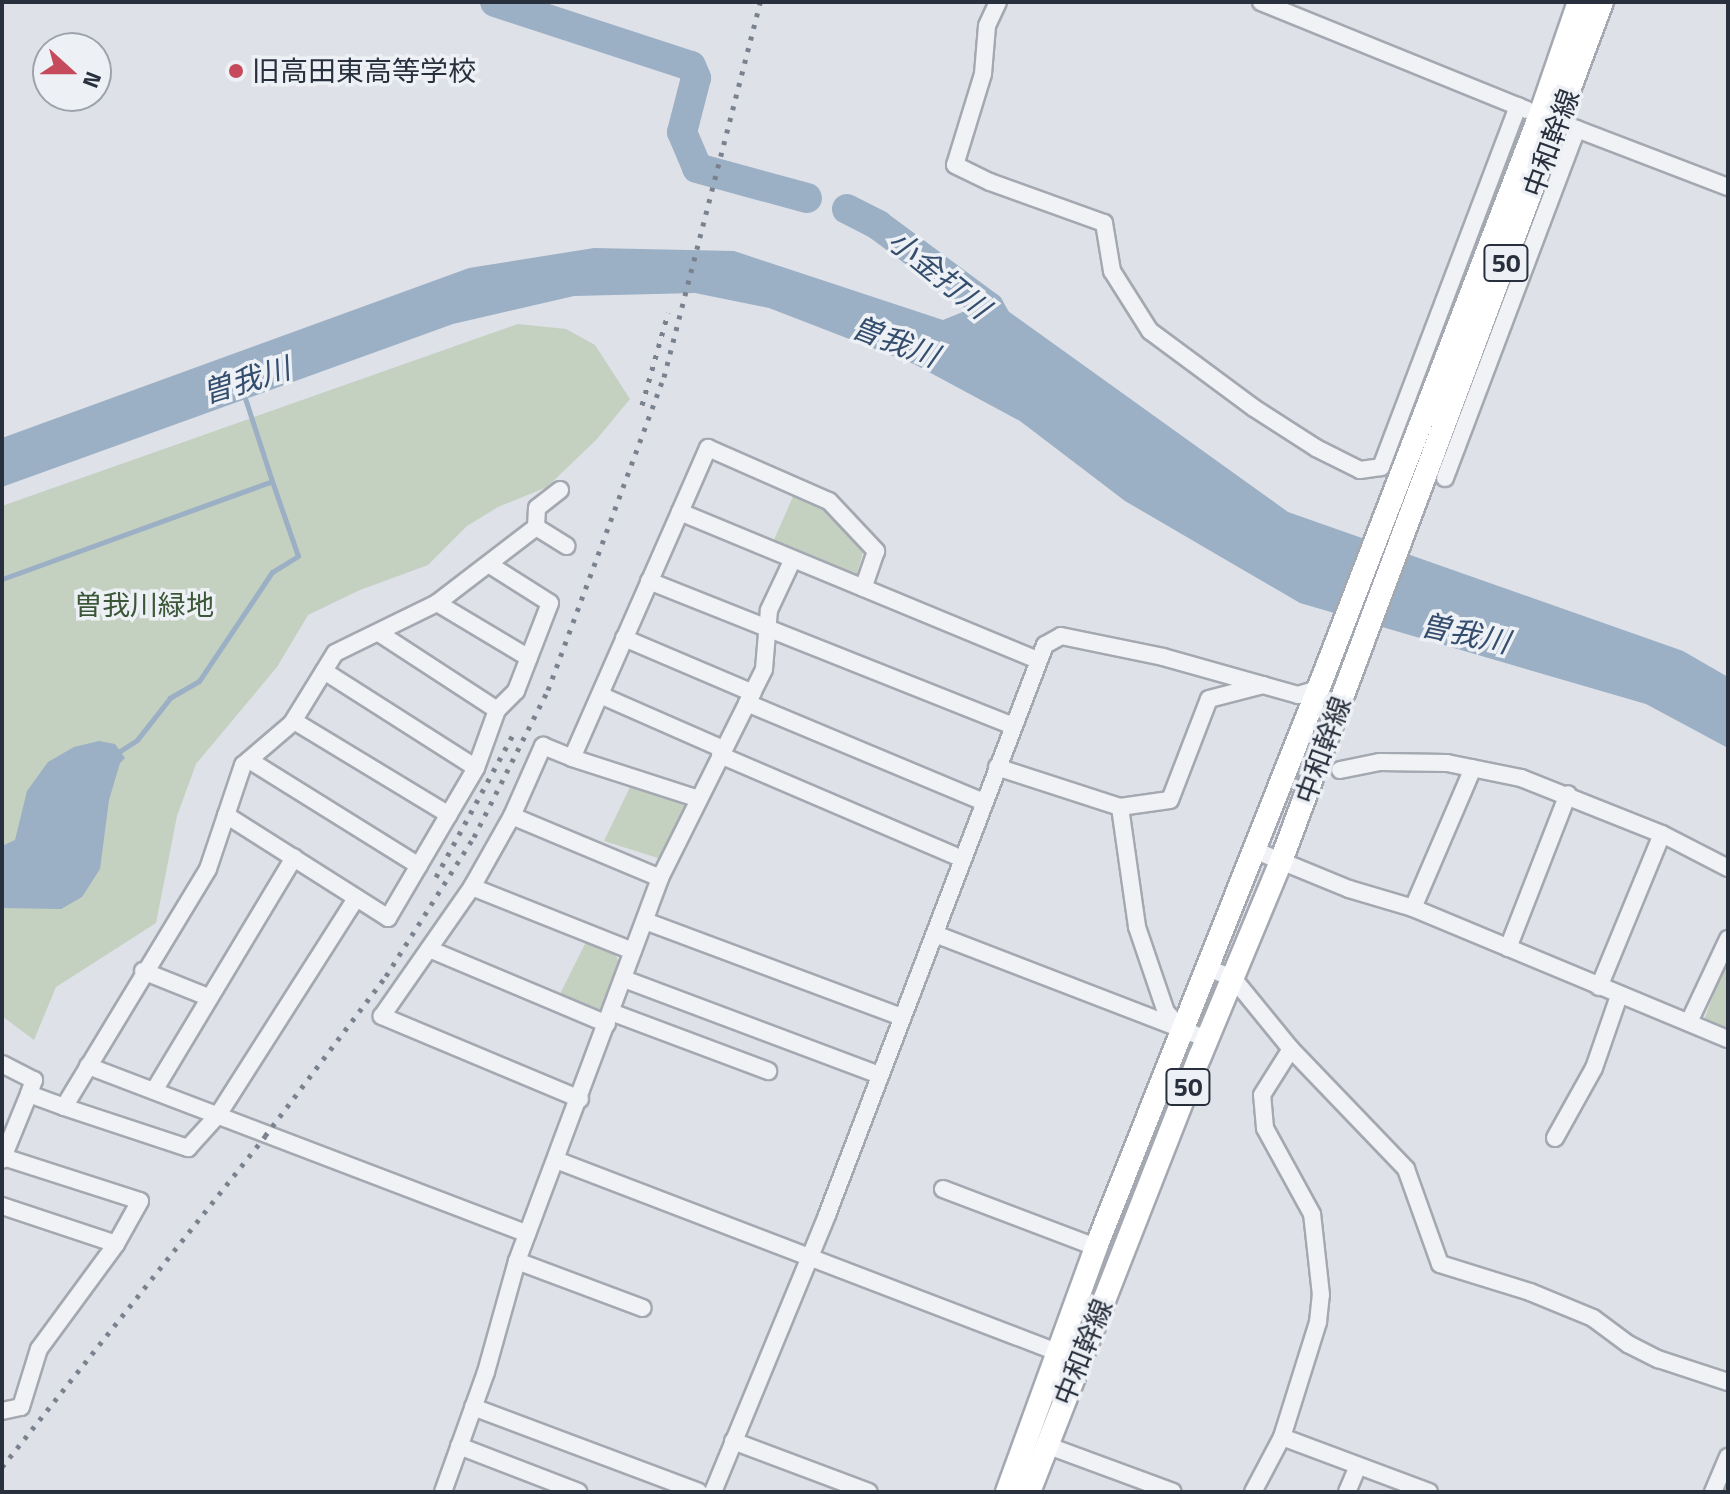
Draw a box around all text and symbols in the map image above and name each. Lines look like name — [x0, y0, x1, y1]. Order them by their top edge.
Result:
north arrow — [32, 32, 112, 112]
place label: 旧高田東高等学校 — [252, 54, 476, 88]
marker: 旧高田東高等学校 — [227, 62, 245, 80]
text: N — [74, 67, 111, 93]
street label: 中和幹線 — [1516, 85, 1586, 201]
water label: 小金打川 — [881, 222, 997, 326]
road number: 50 — [1482, 241, 1530, 285]
water label: 曽我川 — [847, 308, 943, 374]
water label: 曽我川 — [198, 350, 294, 410]
park label: 曽我川緑地 — [74, 588, 214, 622]
water label: 曽我川 — [1417, 606, 1513, 660]
street label: 中和幹線 — [1288, 692, 1358, 808]
road number: 50 — [1164, 1065, 1212, 1109]
street label: 中和幹線 — [1046, 1294, 1120, 1410]

